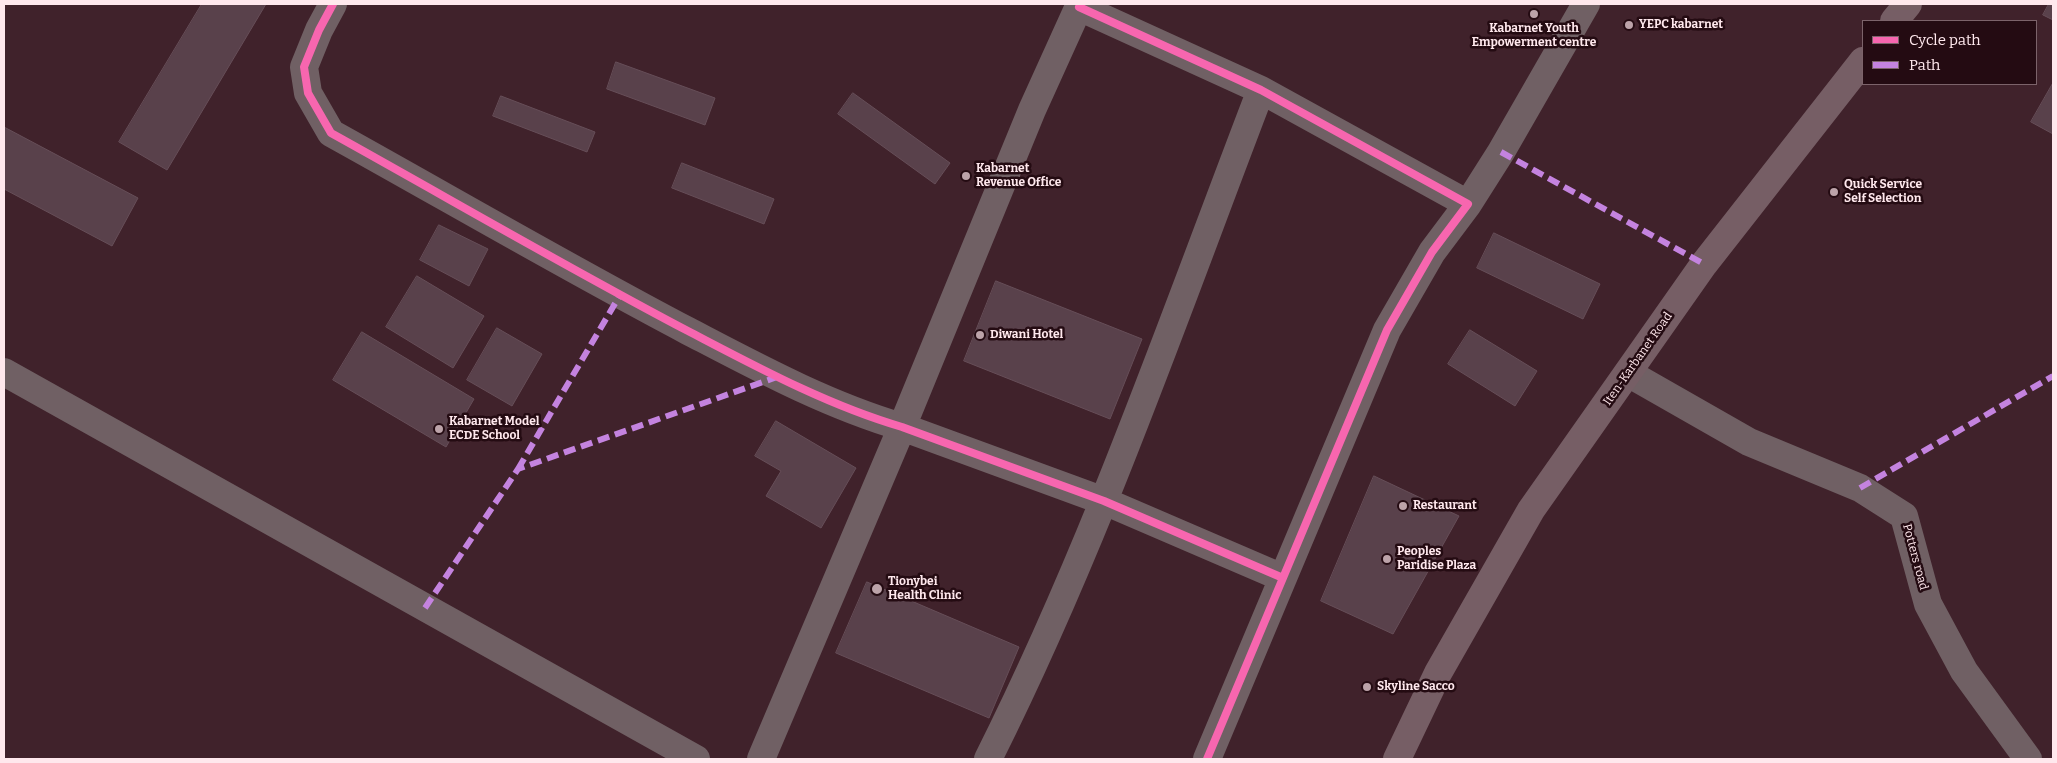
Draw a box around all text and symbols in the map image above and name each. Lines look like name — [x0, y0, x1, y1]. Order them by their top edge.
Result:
marker: Kabarnet Youth Empowerment centre — [1528, 8, 1540, 20]
place label: YEPC kabarnet — [1639, 18, 1723, 32]
marker: YEPC kabarnet — [1623, 19, 1635, 31]
legend — [1862, 20, 2037, 85]
place label: Kabarnet Youth Empowerment centre — [1472, 22, 1596, 50]
text: Cycle path — [1909, 31, 1981, 49]
text: Path — [1909, 56, 1940, 74]
place label: Kabarnet Revenue Office — [976, 162, 1061, 190]
marker: Kabarnet Revenue Office — [960, 170, 972, 182]
place label: Quick Service Self Selection — [1844, 178, 1922, 206]
marker: Quick Service Self Selection — [1828, 186, 1840, 198]
street label: Iten-Karbanet Road — [1600, 310, 1676, 408]
place label: Diwani Hotel — [990, 328, 1063, 342]
marker: Diwani Hotel — [974, 329, 986, 341]
place label: Kabarnet Model ECDE School — [449, 415, 539, 443]
marker: Kabarnet Model ECDE School — [433, 423, 445, 435]
place label: Restaurant — [1413, 499, 1477, 513]
marker: Restaurant — [1397, 500, 1409, 512]
street label: Potters road — [1899, 522, 1931, 592]
place label: Peoples Paridise Plaza — [1397, 545, 1476, 573]
marker: Peoples Paridise Plaza — [1381, 553, 1393, 565]
place label: Tionybei Health Clinic — [888, 575, 961, 603]
marker: Tionybei Health Clinic — [870, 582, 884, 596]
place label: Skyline Sacco — [1377, 680, 1455, 694]
marker: Skyline Sacco — [1361, 681, 1373, 693]

